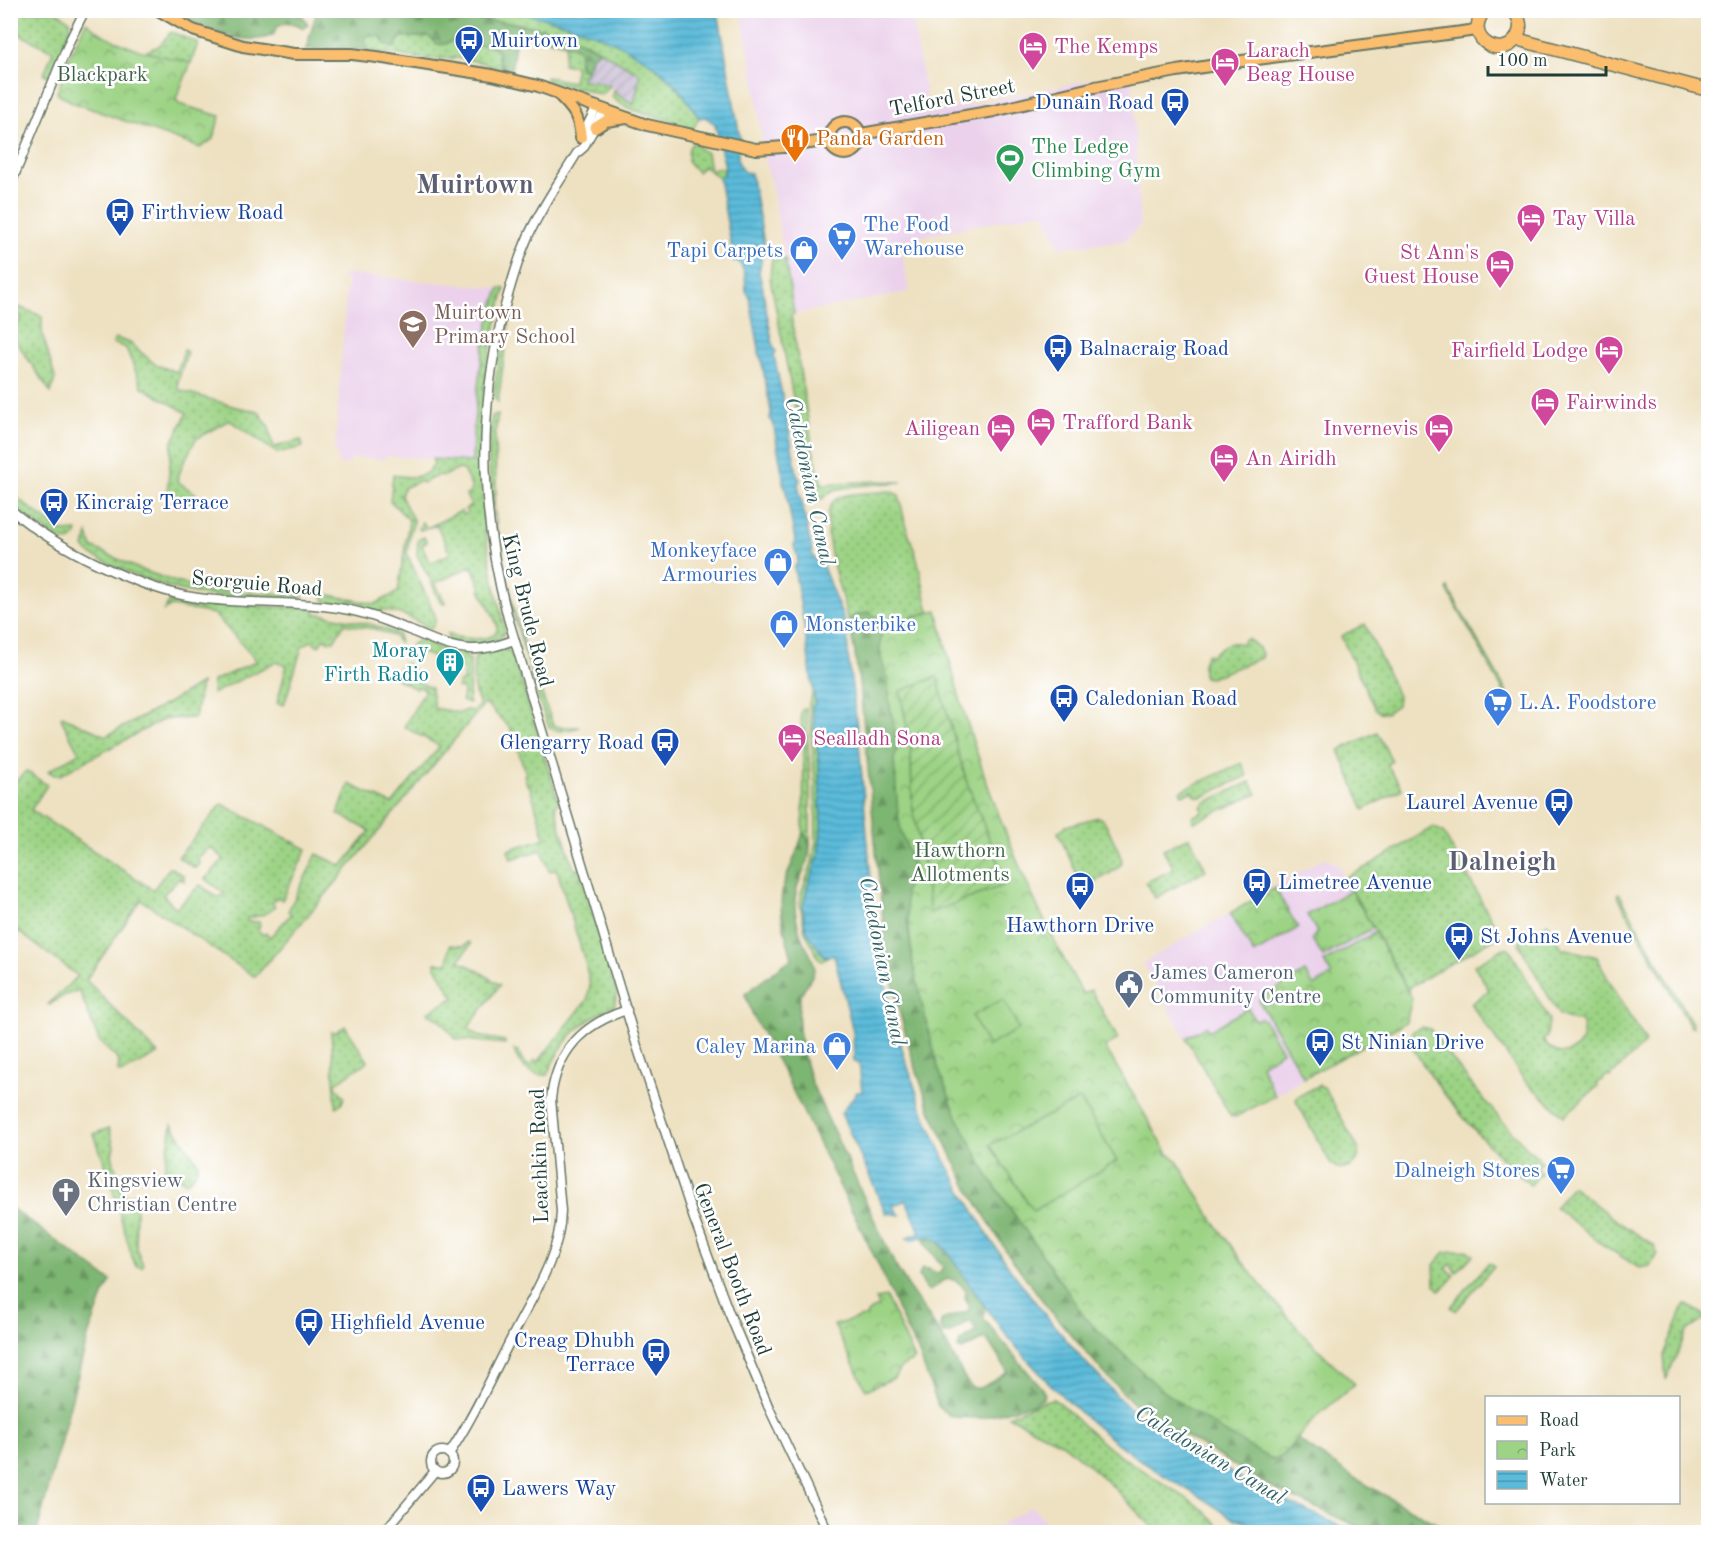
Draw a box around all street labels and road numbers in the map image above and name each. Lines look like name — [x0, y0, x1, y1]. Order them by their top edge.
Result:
street label: Telford Street — [888, 76, 1017, 121]
street label: King Brude Road — [497, 531, 556, 689]
street label: Scorguie Road — [190, 568, 323, 601]
street label: Leachkin Road — [528, 1088, 553, 1224]
street label: General Booth Road — [689, 1180, 774, 1359]

